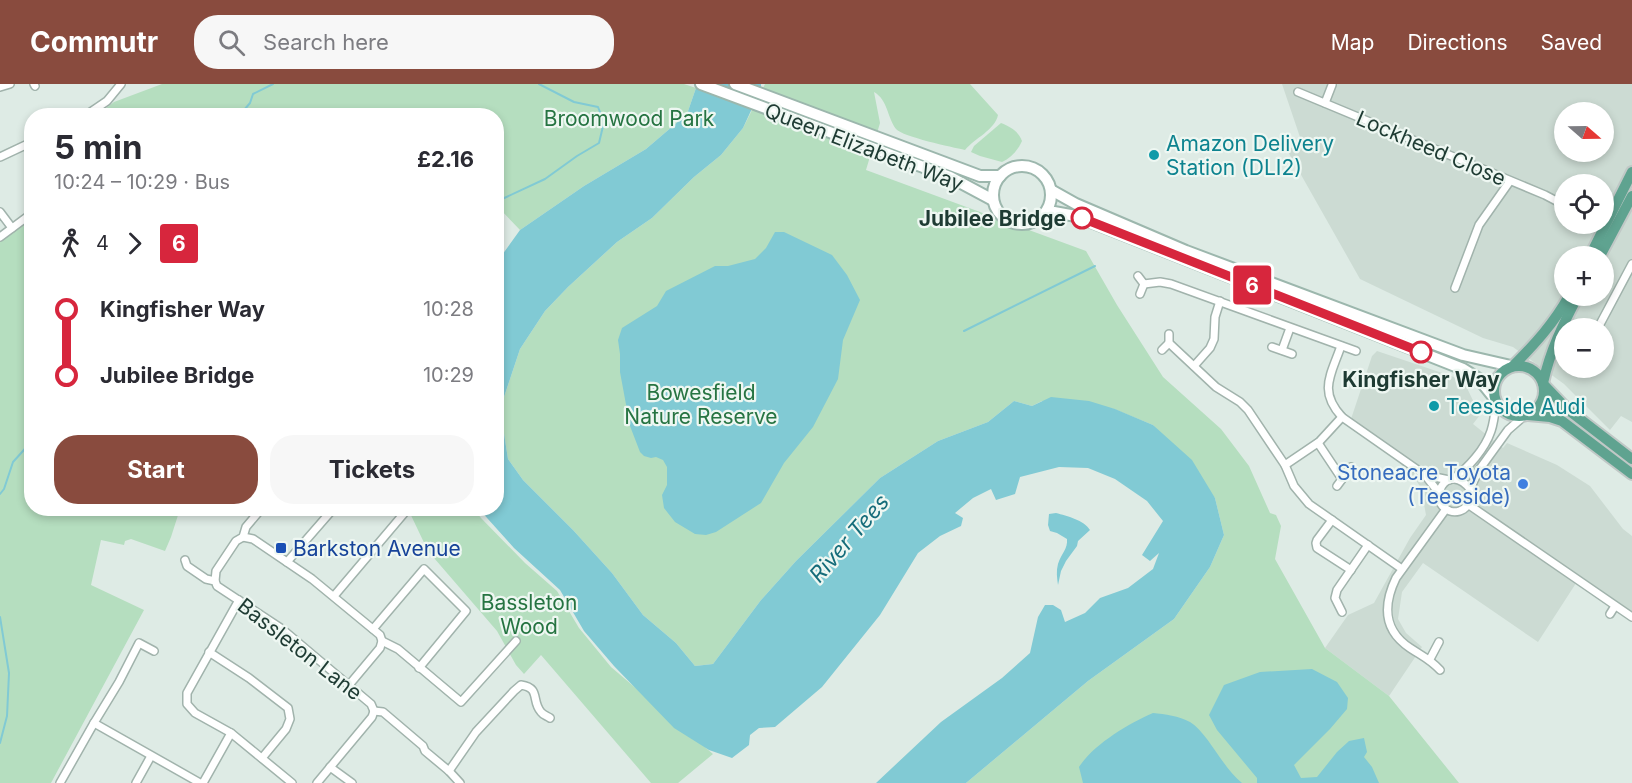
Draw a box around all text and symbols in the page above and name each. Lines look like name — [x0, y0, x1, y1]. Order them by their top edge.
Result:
search box — [194, 15, 614, 69]
text: Commutr — [30, 25, 158, 59]
icon: search — [215, 26, 248, 59]
text: Search here — [263, 29, 389, 55]
text: Map — [1331, 30, 1374, 55]
text: Directions — [1407, 30, 1508, 55]
text: Saved — [1541, 30, 1602, 55]
street label: Queen Elizabeth Way — [761, 98, 967, 196]
north arrow — [1554, 102, 1614, 162]
map controls — [1554, 102, 1614, 378]
street label: Lockheed Close — [1352, 105, 1510, 191]
park label: Broomwood Park — [544, 106, 715, 131]
text: 5 min — [54, 127, 143, 167]
place label: Amazon Delivery Station (DLI2) — [1166, 131, 1334, 180]
text: £2.16 — [417, 146, 474, 172]
marker: Amazon Delivery Station (DLI2) — [1147, 148, 1161, 162]
text: 10:24 – 10:29 · Bus — [54, 170, 230, 194]
button: locate — [1554, 174, 1614, 234]
place label: Jubilee Bridge — [919, 206, 1066, 231]
marker: Jubilee Bridge — [1071, 207, 1093, 229]
icon: walk — [54, 227, 87, 260]
icon: forward — [118, 227, 151, 260]
text: 4 — [96, 231, 109, 255]
text: 6 — [172, 231, 186, 256]
button: + — [1554, 246, 1614, 306]
line badge: 6 — [1232, 266, 1272, 304]
text: 6 — [1245, 273, 1259, 298]
text: Kingfisher Way — [100, 296, 265, 322]
text: 10:28 — [423, 297, 474, 321]
button: − — [1554, 318, 1614, 378]
marker: Kingfisher Way — [1410, 341, 1432, 363]
text: Jubilee Bridge — [100, 362, 254, 388]
text: 10:29 — [423, 363, 474, 387]
place label: Kingfisher Way — [1342, 367, 1500, 392]
park label: Bowesfield Nature Reserve — [624, 380, 778, 429]
place label: Teesside Audi — [1446, 394, 1586, 419]
marker: Teesside Audi — [1427, 399, 1441, 413]
button: Start — [54, 435, 258, 504]
button: Tickets — [270, 435, 474, 504]
place label: Stoneacre Toyota (Teesside) — [1337, 460, 1511, 509]
marker: Stoneacre Toyota (Teesside) — [1516, 477, 1530, 491]
water label: River Tees — [804, 489, 894, 587]
place label: Barkston Avenue — [293, 536, 461, 561]
marker: Barkston Avenue — [274, 541, 288, 555]
park label: Bassleton Wood — [481, 590, 577, 639]
street label: Bassleton Lane — [233, 593, 367, 705]

